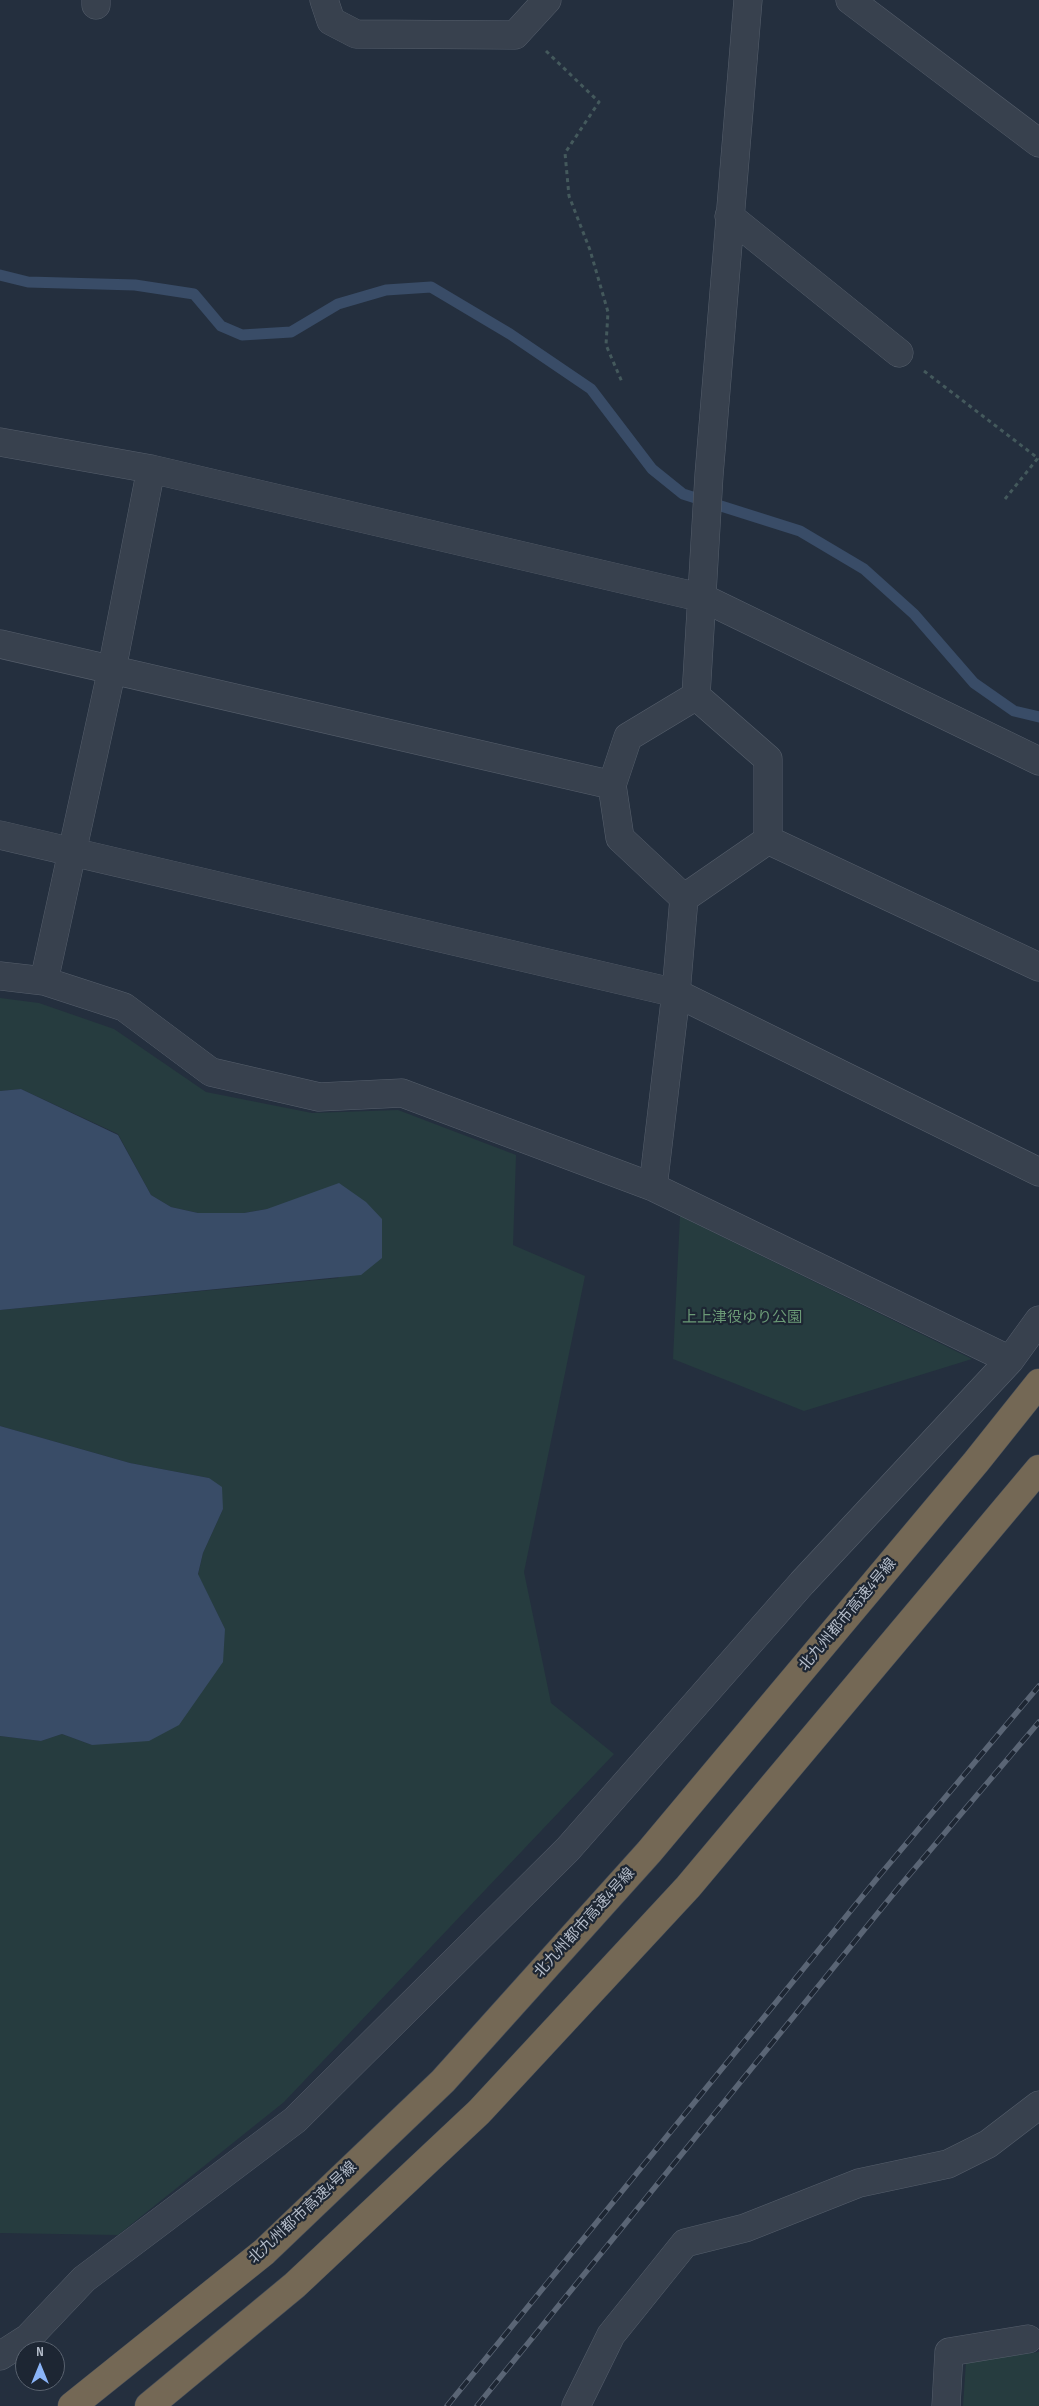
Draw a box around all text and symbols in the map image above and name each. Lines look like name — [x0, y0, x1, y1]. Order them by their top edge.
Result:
park label: 上上津役ゆり公園 — [682, 1309, 802, 1327]
street label: 北九州都市高速4号線 — [796, 1555, 900, 1675]
street label: 北九州都市高速4号線 — [531, 1864, 639, 1982]
street label: 北九州都市高速4号線 — [245, 2158, 361, 2268]
north arrow — [15, 2341, 65, 2391]
text: N — [36, 2343, 44, 2360]

